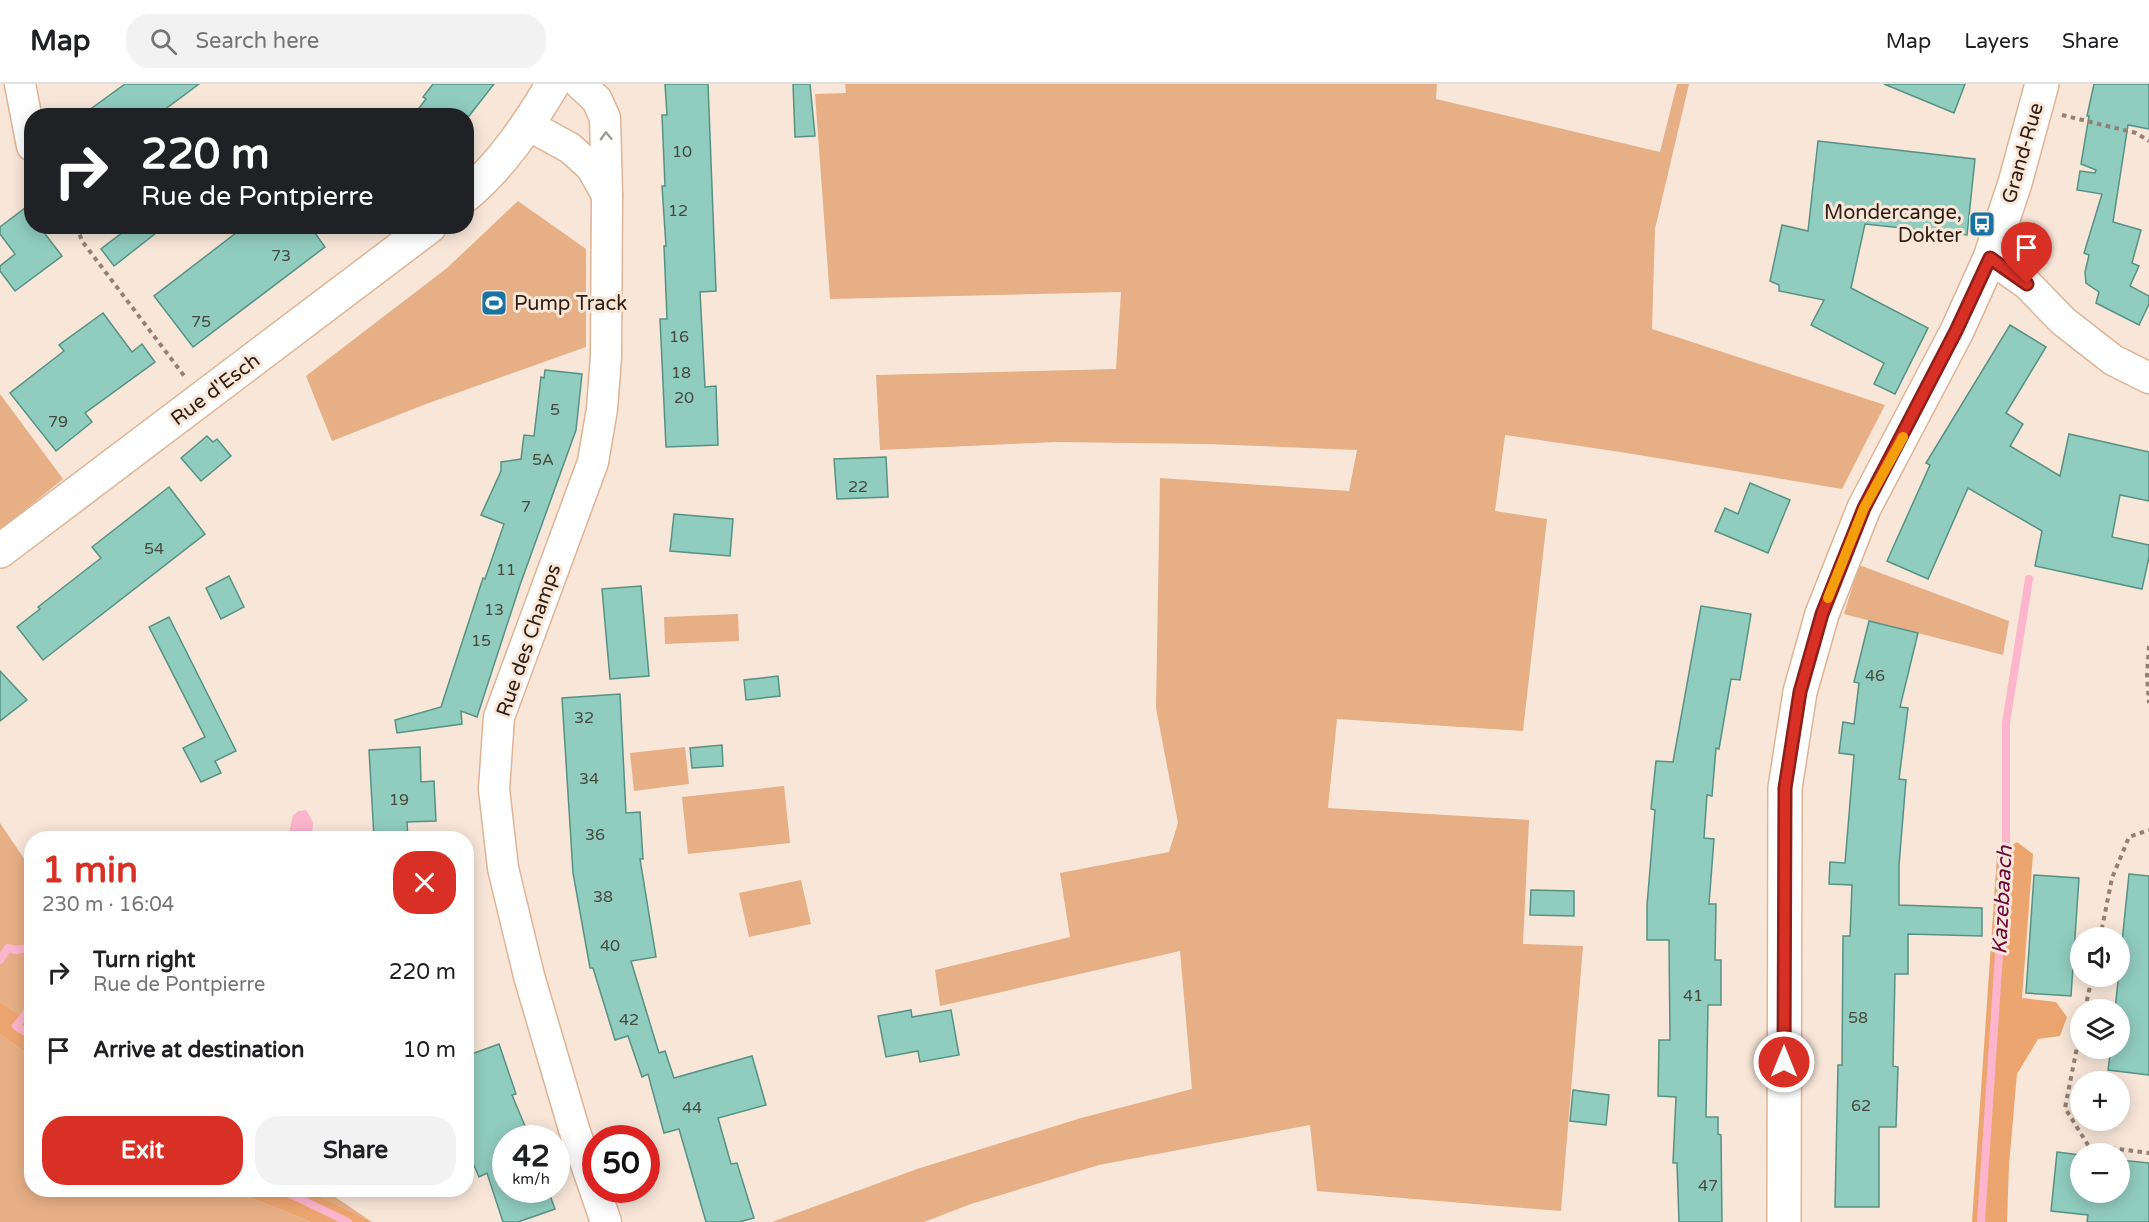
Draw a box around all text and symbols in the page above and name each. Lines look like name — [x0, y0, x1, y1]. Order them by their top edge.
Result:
search box — [126, 14, 546, 68]
text: Map — [30, 24, 90, 58]
icon: search — [147, 25, 180, 58]
text: Search here — [195, 28, 319, 54]
text: Map — [1886, 29, 1931, 54]
text: Layers — [1964, 29, 2029, 54]
text: Share — [2062, 29, 2119, 54]
street label: Grand-Rue — [1997, 100, 2049, 206]
text: 220 m — [141, 129, 270, 180]
icon: right — [42, 132, 120, 210]
one-way arrow — [599, 132, 612, 141]
house number: 10 — [672, 142, 692, 162]
text: Rue de Pontpierre — [141, 180, 374, 213]
house number: 12 — [668, 201, 688, 221]
place label: Mondercange, Dokter — [1824, 201, 1962, 248]
bus stop icon: Mondercange, Dokter — [1967, 209, 1997, 239]
pin — [2001, 222, 2052, 284]
icon: arrive — [2010, 231, 2043, 264]
house number: 73 — [271, 246, 291, 266]
sports icon: Pump Track — [479, 288, 509, 318]
place label: Pump Track — [514, 292, 627, 316]
house number: 75 — [191, 312, 211, 332]
house number: 16 — [669, 327, 689, 347]
street label: Rue d'Esch — [166, 349, 265, 431]
house number: 18 — [671, 363, 691, 383]
house number: 20 — [674, 388, 694, 408]
house number: 5 — [550, 400, 560, 420]
house number: 79 — [48, 412, 68, 432]
house number: 5A — [532, 450, 554, 470]
house number: 22 — [848, 477, 868, 497]
house number: 7 — [521, 497, 531, 517]
house number: 54 — [144, 539, 164, 559]
house number: 11 — [496, 560, 516, 580]
street label: Rue des Champs — [492, 561, 566, 720]
house number: 13 — [484, 600, 504, 620]
house number: 15 — [471, 631, 491, 651]
house number: 46 — [1865, 666, 1885, 686]
house number: 32 — [574, 708, 594, 728]
house number: 34 — [579, 769, 599, 789]
house number: 19 — [389, 790, 409, 810]
house number: 36 — [585, 825, 605, 845]
water label: Kazebaach — [1987, 844, 2018, 955]
text: 1 min — [42, 849, 138, 892]
button: close — [393, 851, 456, 914]
house number: 38 — [593, 887, 613, 907]
text: 230 m · 16:04 — [42, 893, 174, 917]
map controls — [2070, 927, 2130, 1203]
button: sound — [2070, 927, 2130, 987]
house number: 40 — [600, 936, 620, 956]
text: Turn right — [93, 947, 195, 973]
icon: right — [42, 956, 75, 989]
text: 220 m — [389, 959, 456, 985]
text: Rue de Pontpierre — [93, 973, 265, 997]
house number: 41 — [1683, 986, 1703, 1006]
button: layers — [2070, 999, 2130, 1059]
house number: 58 — [1848, 1008, 1868, 1028]
house number: 42 — [619, 1010, 639, 1030]
position arrow — [1752, 1030, 1816, 1094]
icon: arrive — [42, 1034, 75, 1067]
text: Arrive at destination — [93, 1037, 304, 1063]
text: 10 m — [402, 1037, 456, 1063]
button: + — [2070, 1071, 2130, 1131]
house number: 62 — [1851, 1096, 1871, 1116]
house number: 44 — [682, 1098, 702, 1118]
button: Exit — [42, 1116, 243, 1185]
button: Share — [255, 1116, 456, 1185]
speed limit sign: 50 — [582, 1125, 660, 1203]
text: 42 — [512, 1138, 550, 1175]
button: − — [2070, 1143, 2130, 1203]
text: km/h — [512, 1170, 550, 1188]
house number: 47 — [1698, 1176, 1718, 1196]

